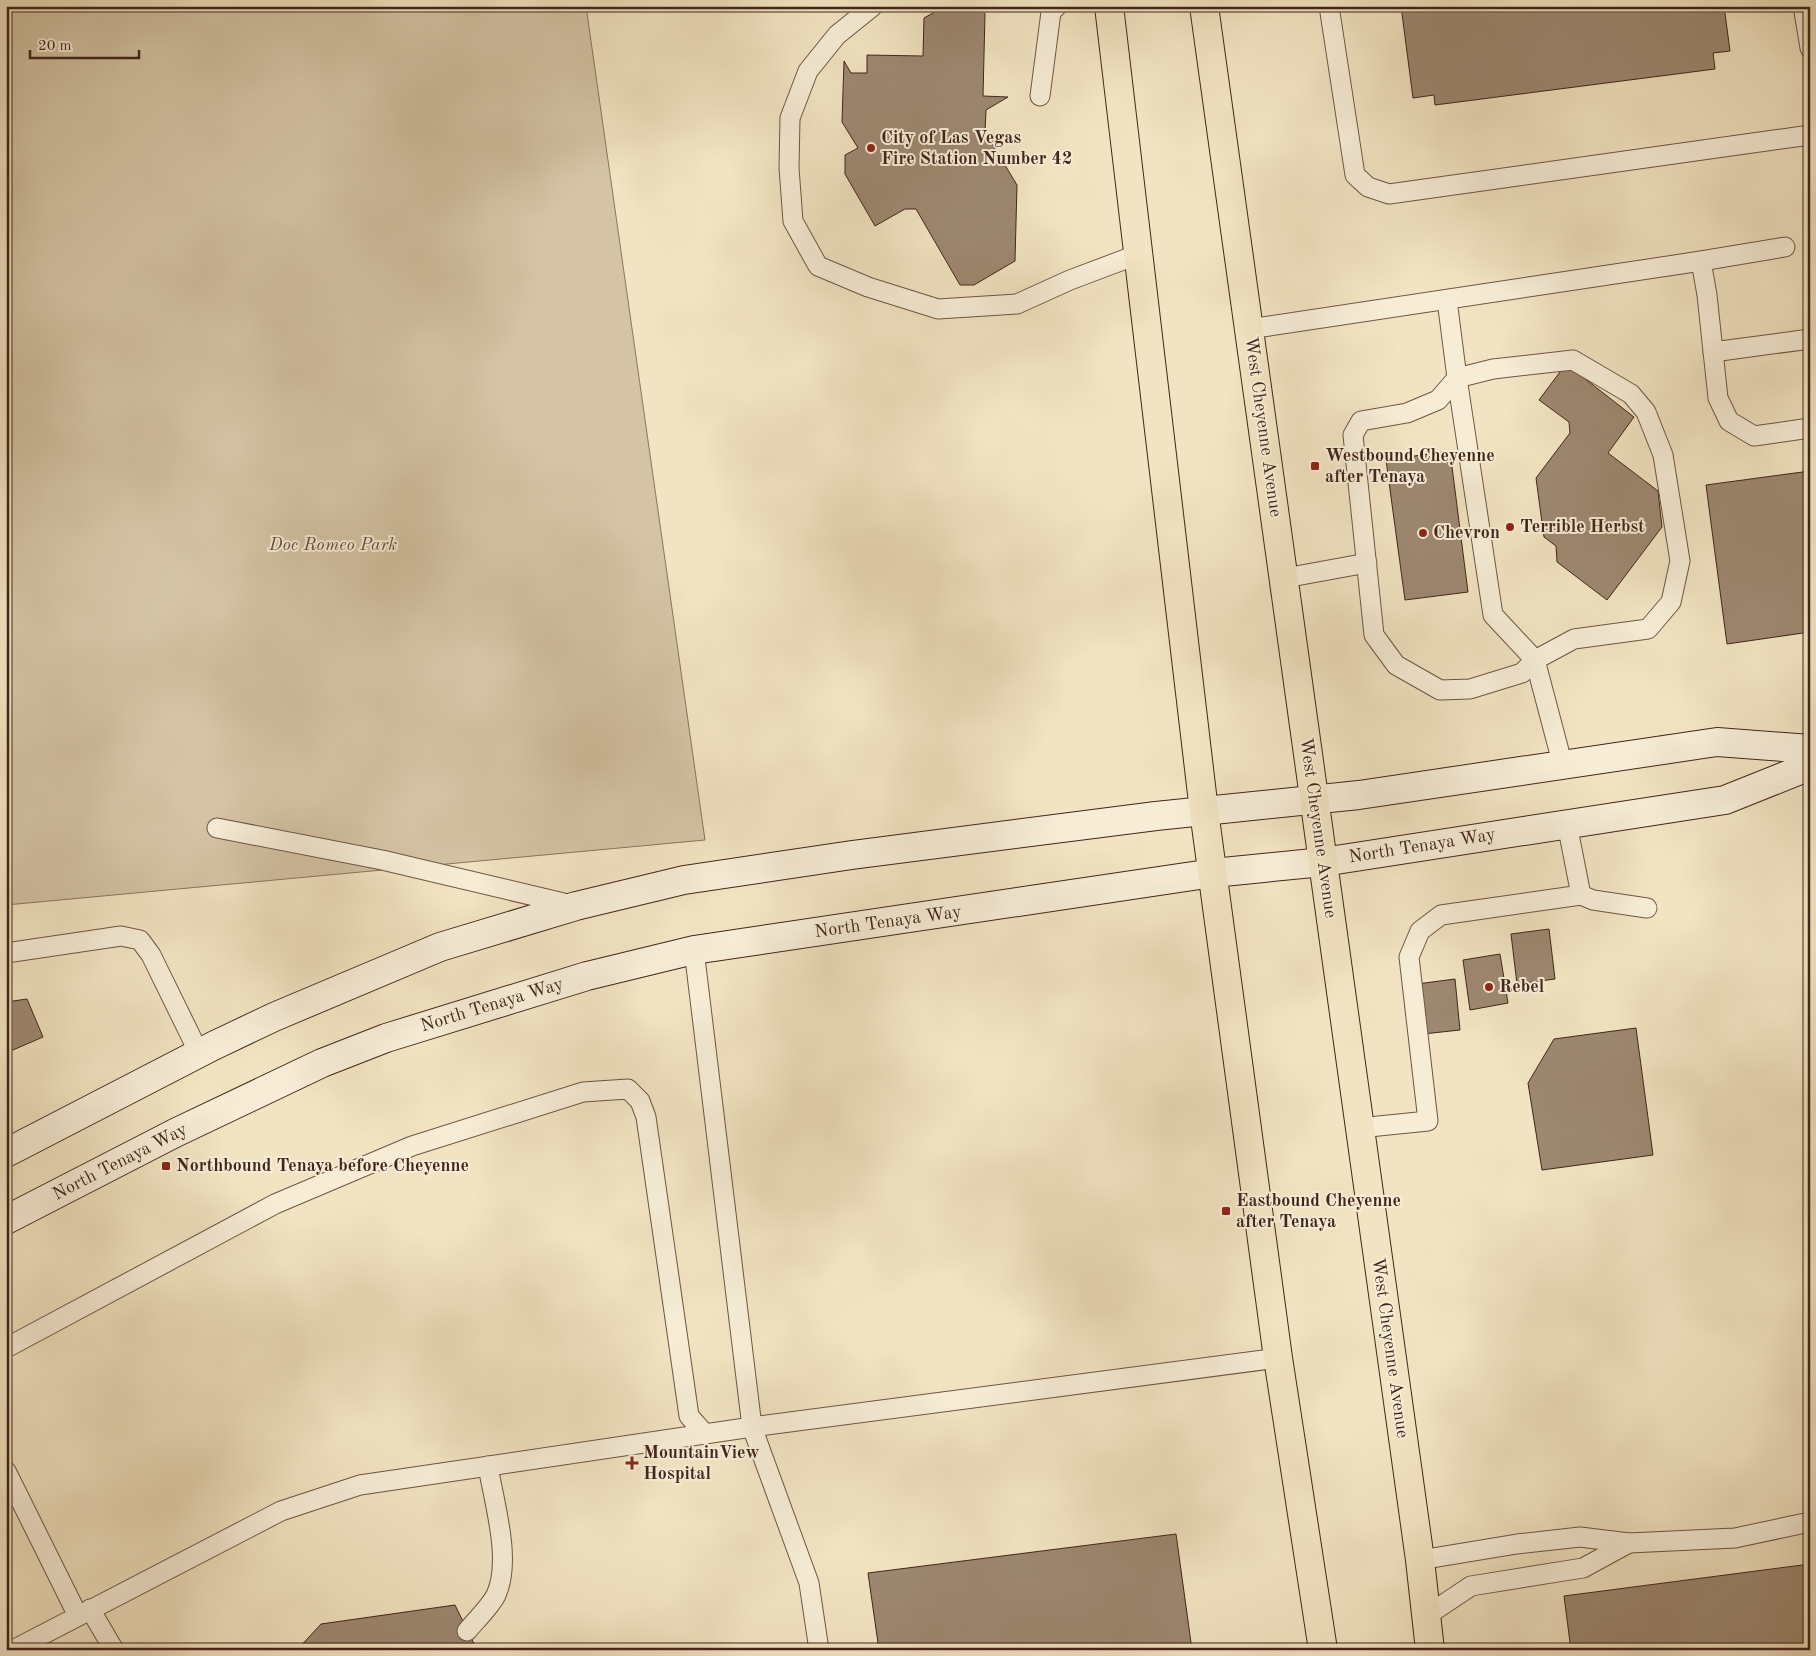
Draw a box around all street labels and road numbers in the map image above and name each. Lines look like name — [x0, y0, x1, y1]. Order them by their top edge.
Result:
street label: West Cheyenne Avenue — [1241, 336, 1285, 518]
street label: West Cheyenne Avenue — [1296, 737, 1340, 919]
street label: North Tenaya Way — [1347, 825, 1497, 866]
street label: North Tenaya Way — [813, 903, 963, 941]
street label: North Tenaya Way — [418, 975, 566, 1035]
street label: North Tenaya Way — [50, 1120, 191, 1204]
street label: West Cheyenne Avenue — [1368, 1257, 1412, 1439]

